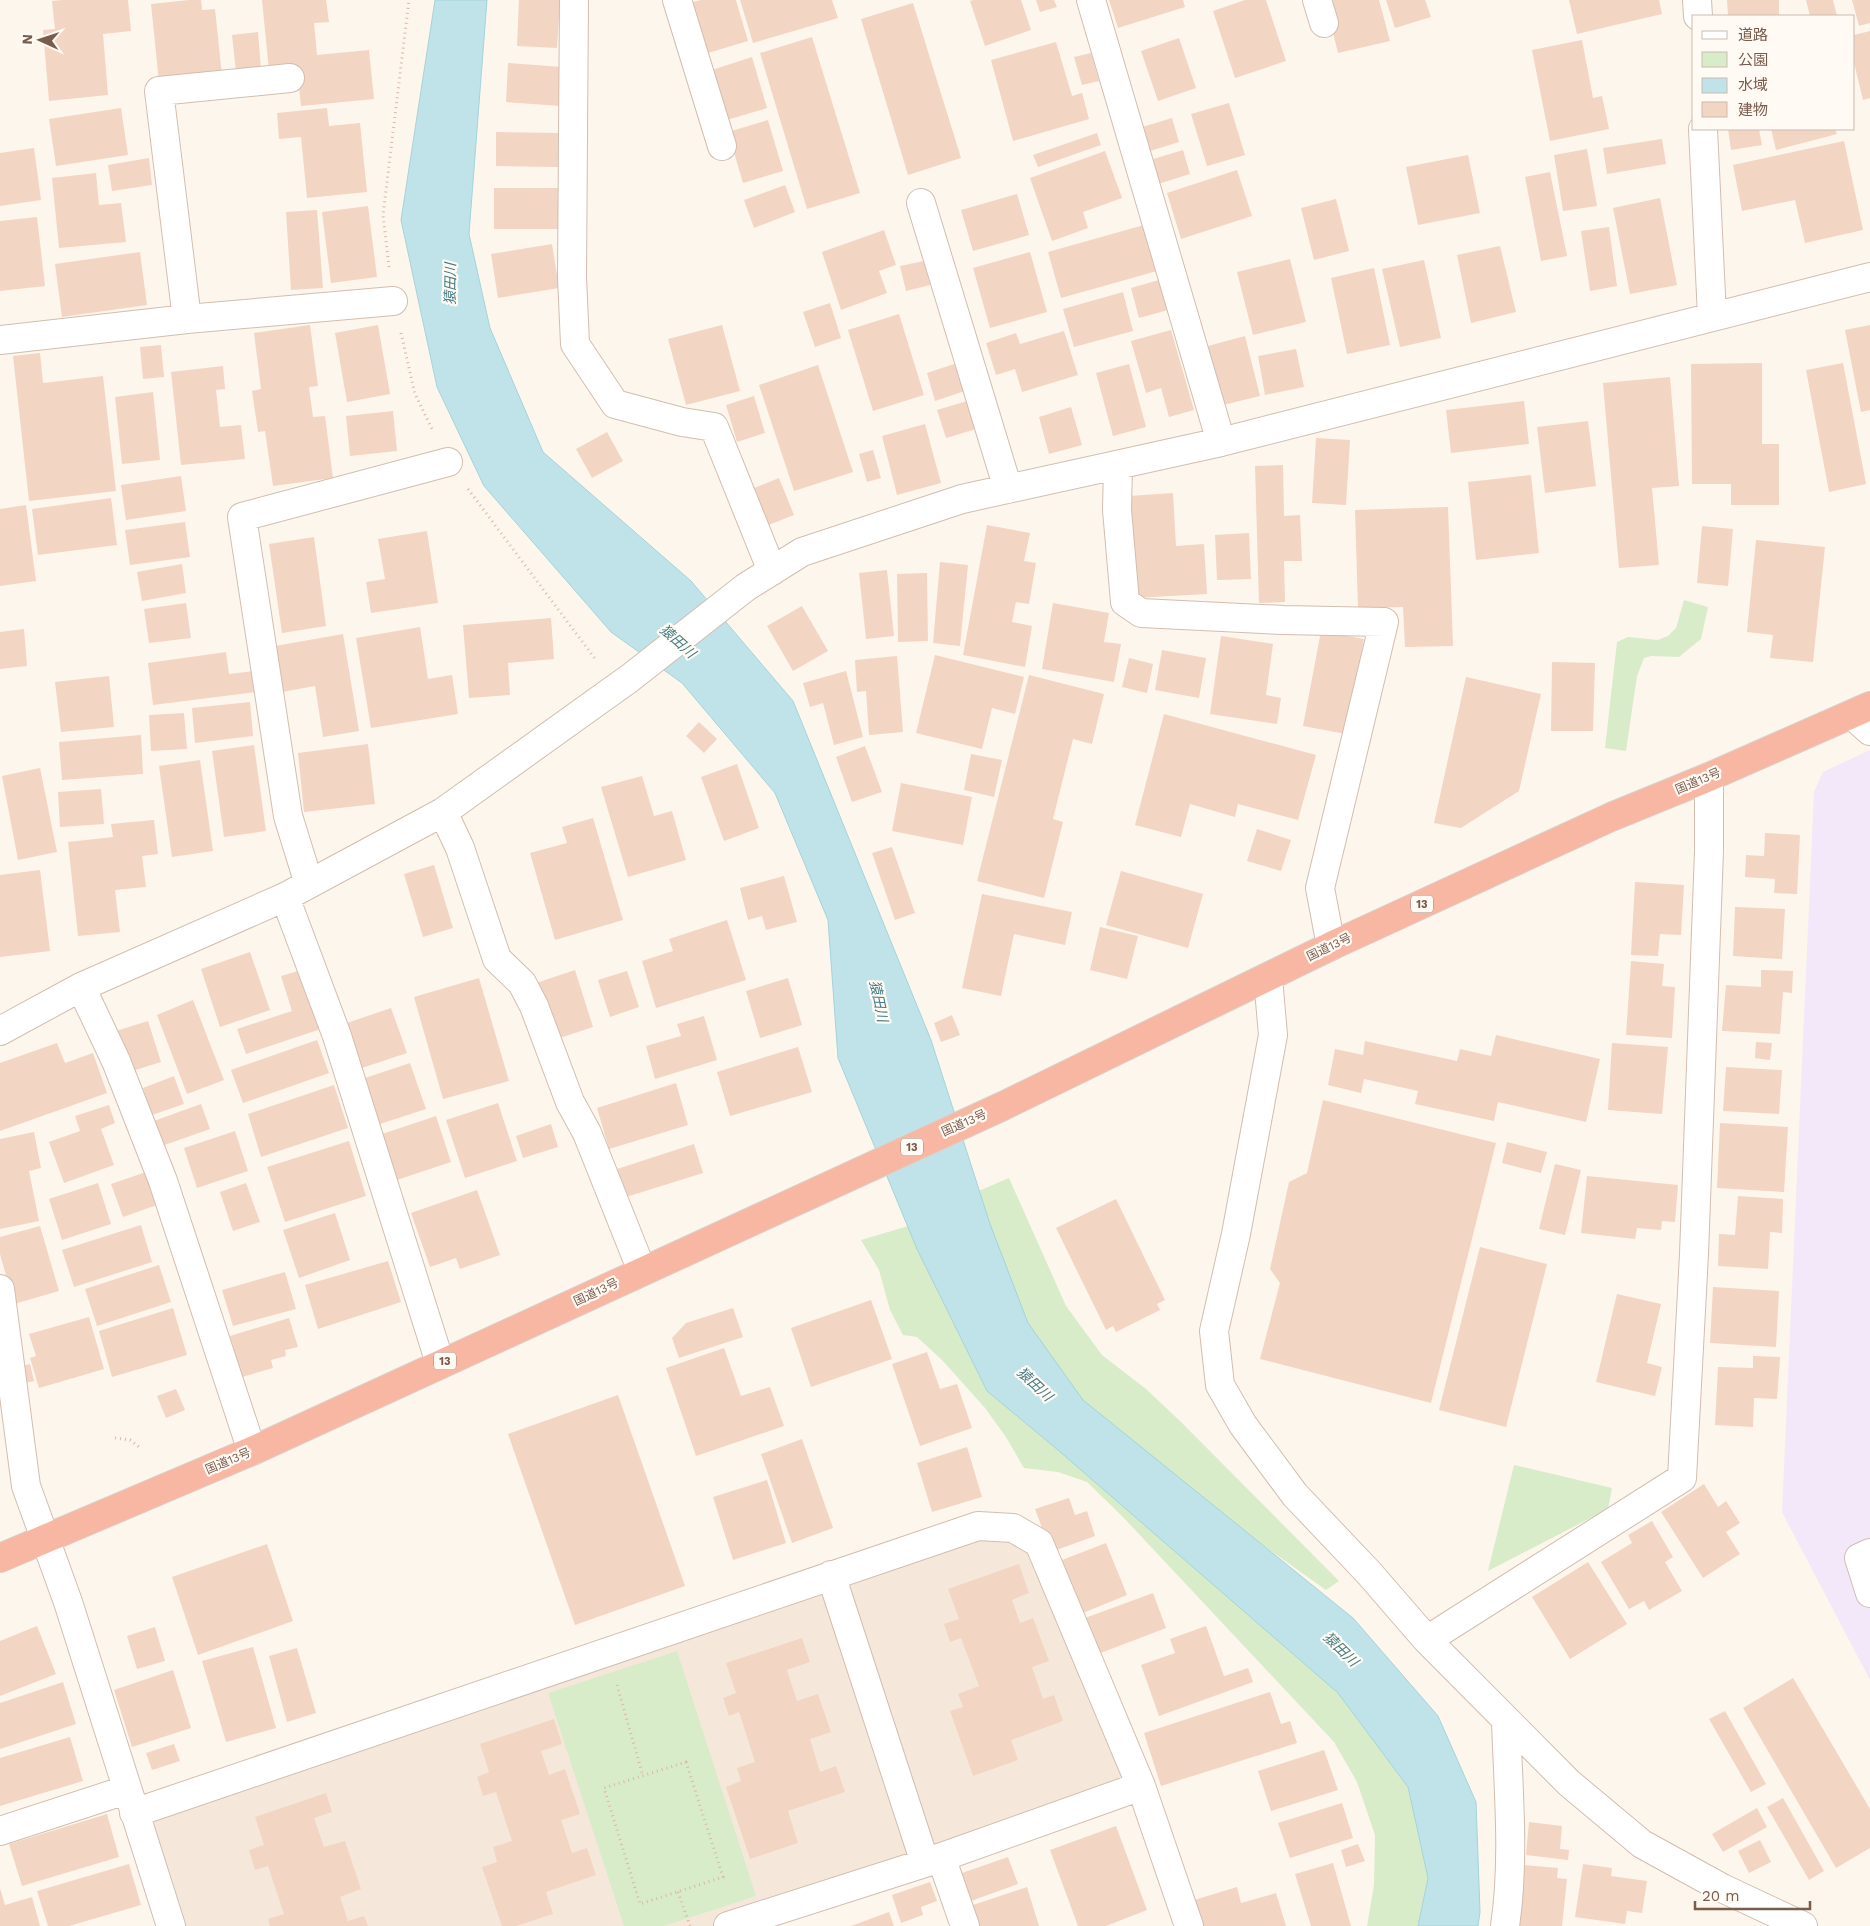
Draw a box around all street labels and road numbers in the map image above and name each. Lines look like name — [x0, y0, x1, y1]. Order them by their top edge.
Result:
street label: 国道13号 — [1673, 765, 1723, 797]
road number: 13 — [1411, 896, 1433, 912]
street label: 国道13号 — [1305, 930, 1353, 964]
street label: 国道13号 — [939, 1107, 989, 1139]
road number: 13 — [901, 1138, 923, 1156]
street label: 国道13号 — [571, 1276, 621, 1308]
road number: 13 — [434, 1352, 456, 1370]
street label: 国道13号 — [203, 1445, 253, 1477]

